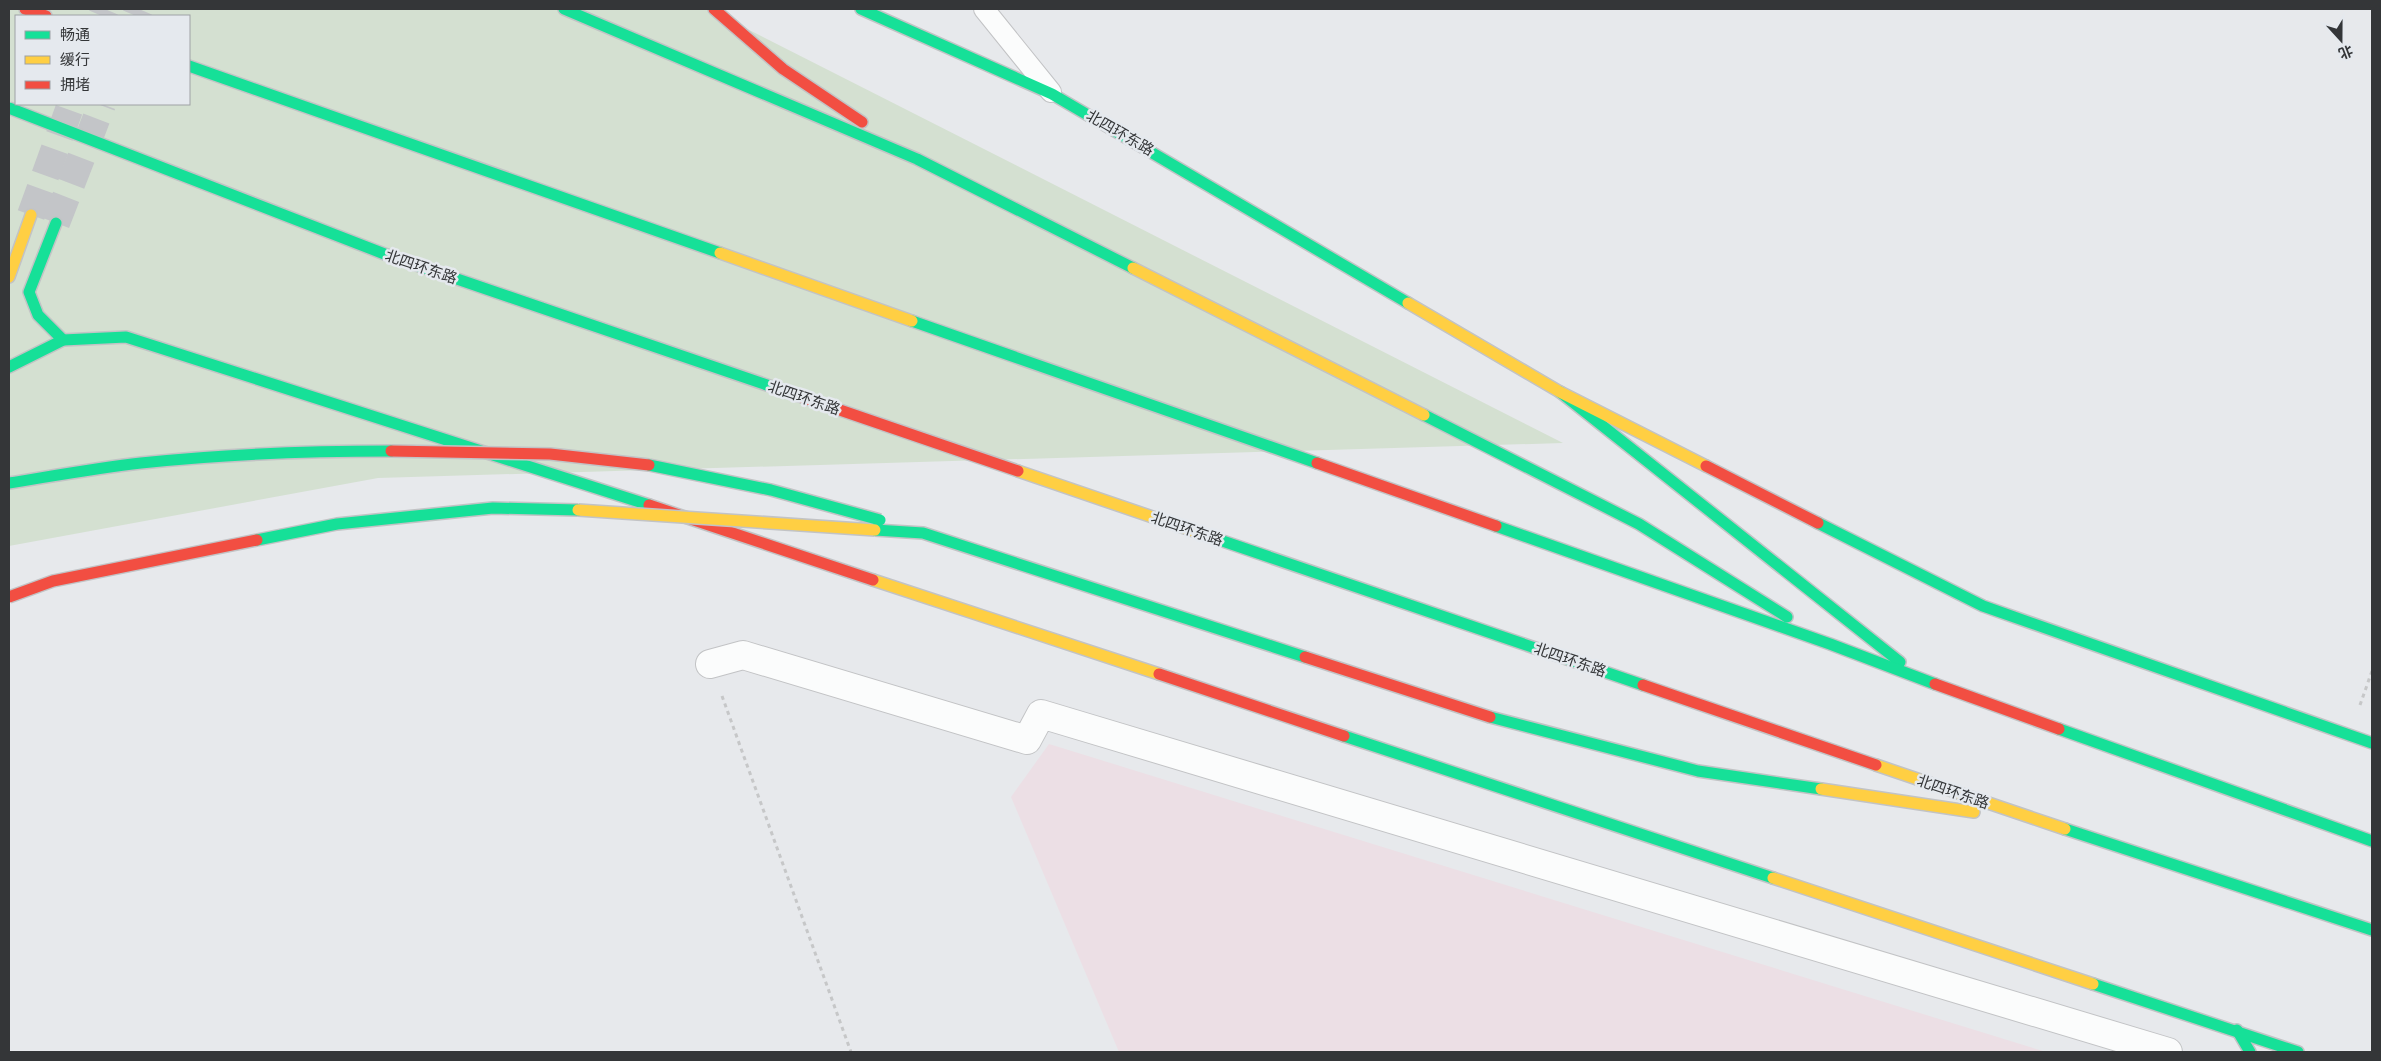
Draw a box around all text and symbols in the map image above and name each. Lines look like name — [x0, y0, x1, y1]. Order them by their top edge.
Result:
legend — [15, 15, 190, 105]
north arrow — [2316, 15, 2366, 65]
text: 畅通 — [60, 26, 90, 44]
text: 北 — [2336, 41, 2355, 62]
text: 缓行 — [60, 51, 90, 69]
text: 拥堵 — [60, 76, 90, 94]
street label: 北四环东路 — [1083, 106, 1157, 160]
street label: 北四环东路 — [383, 246, 459, 288]
street label: 北四环东路 — [766, 377, 842, 419]
street label: 北四环东路 — [1149, 508, 1225, 550]
street label: 北四环东路 — [1532, 639, 1608, 681]
street label: 北四环东路 — [1915, 771, 1991, 813]

